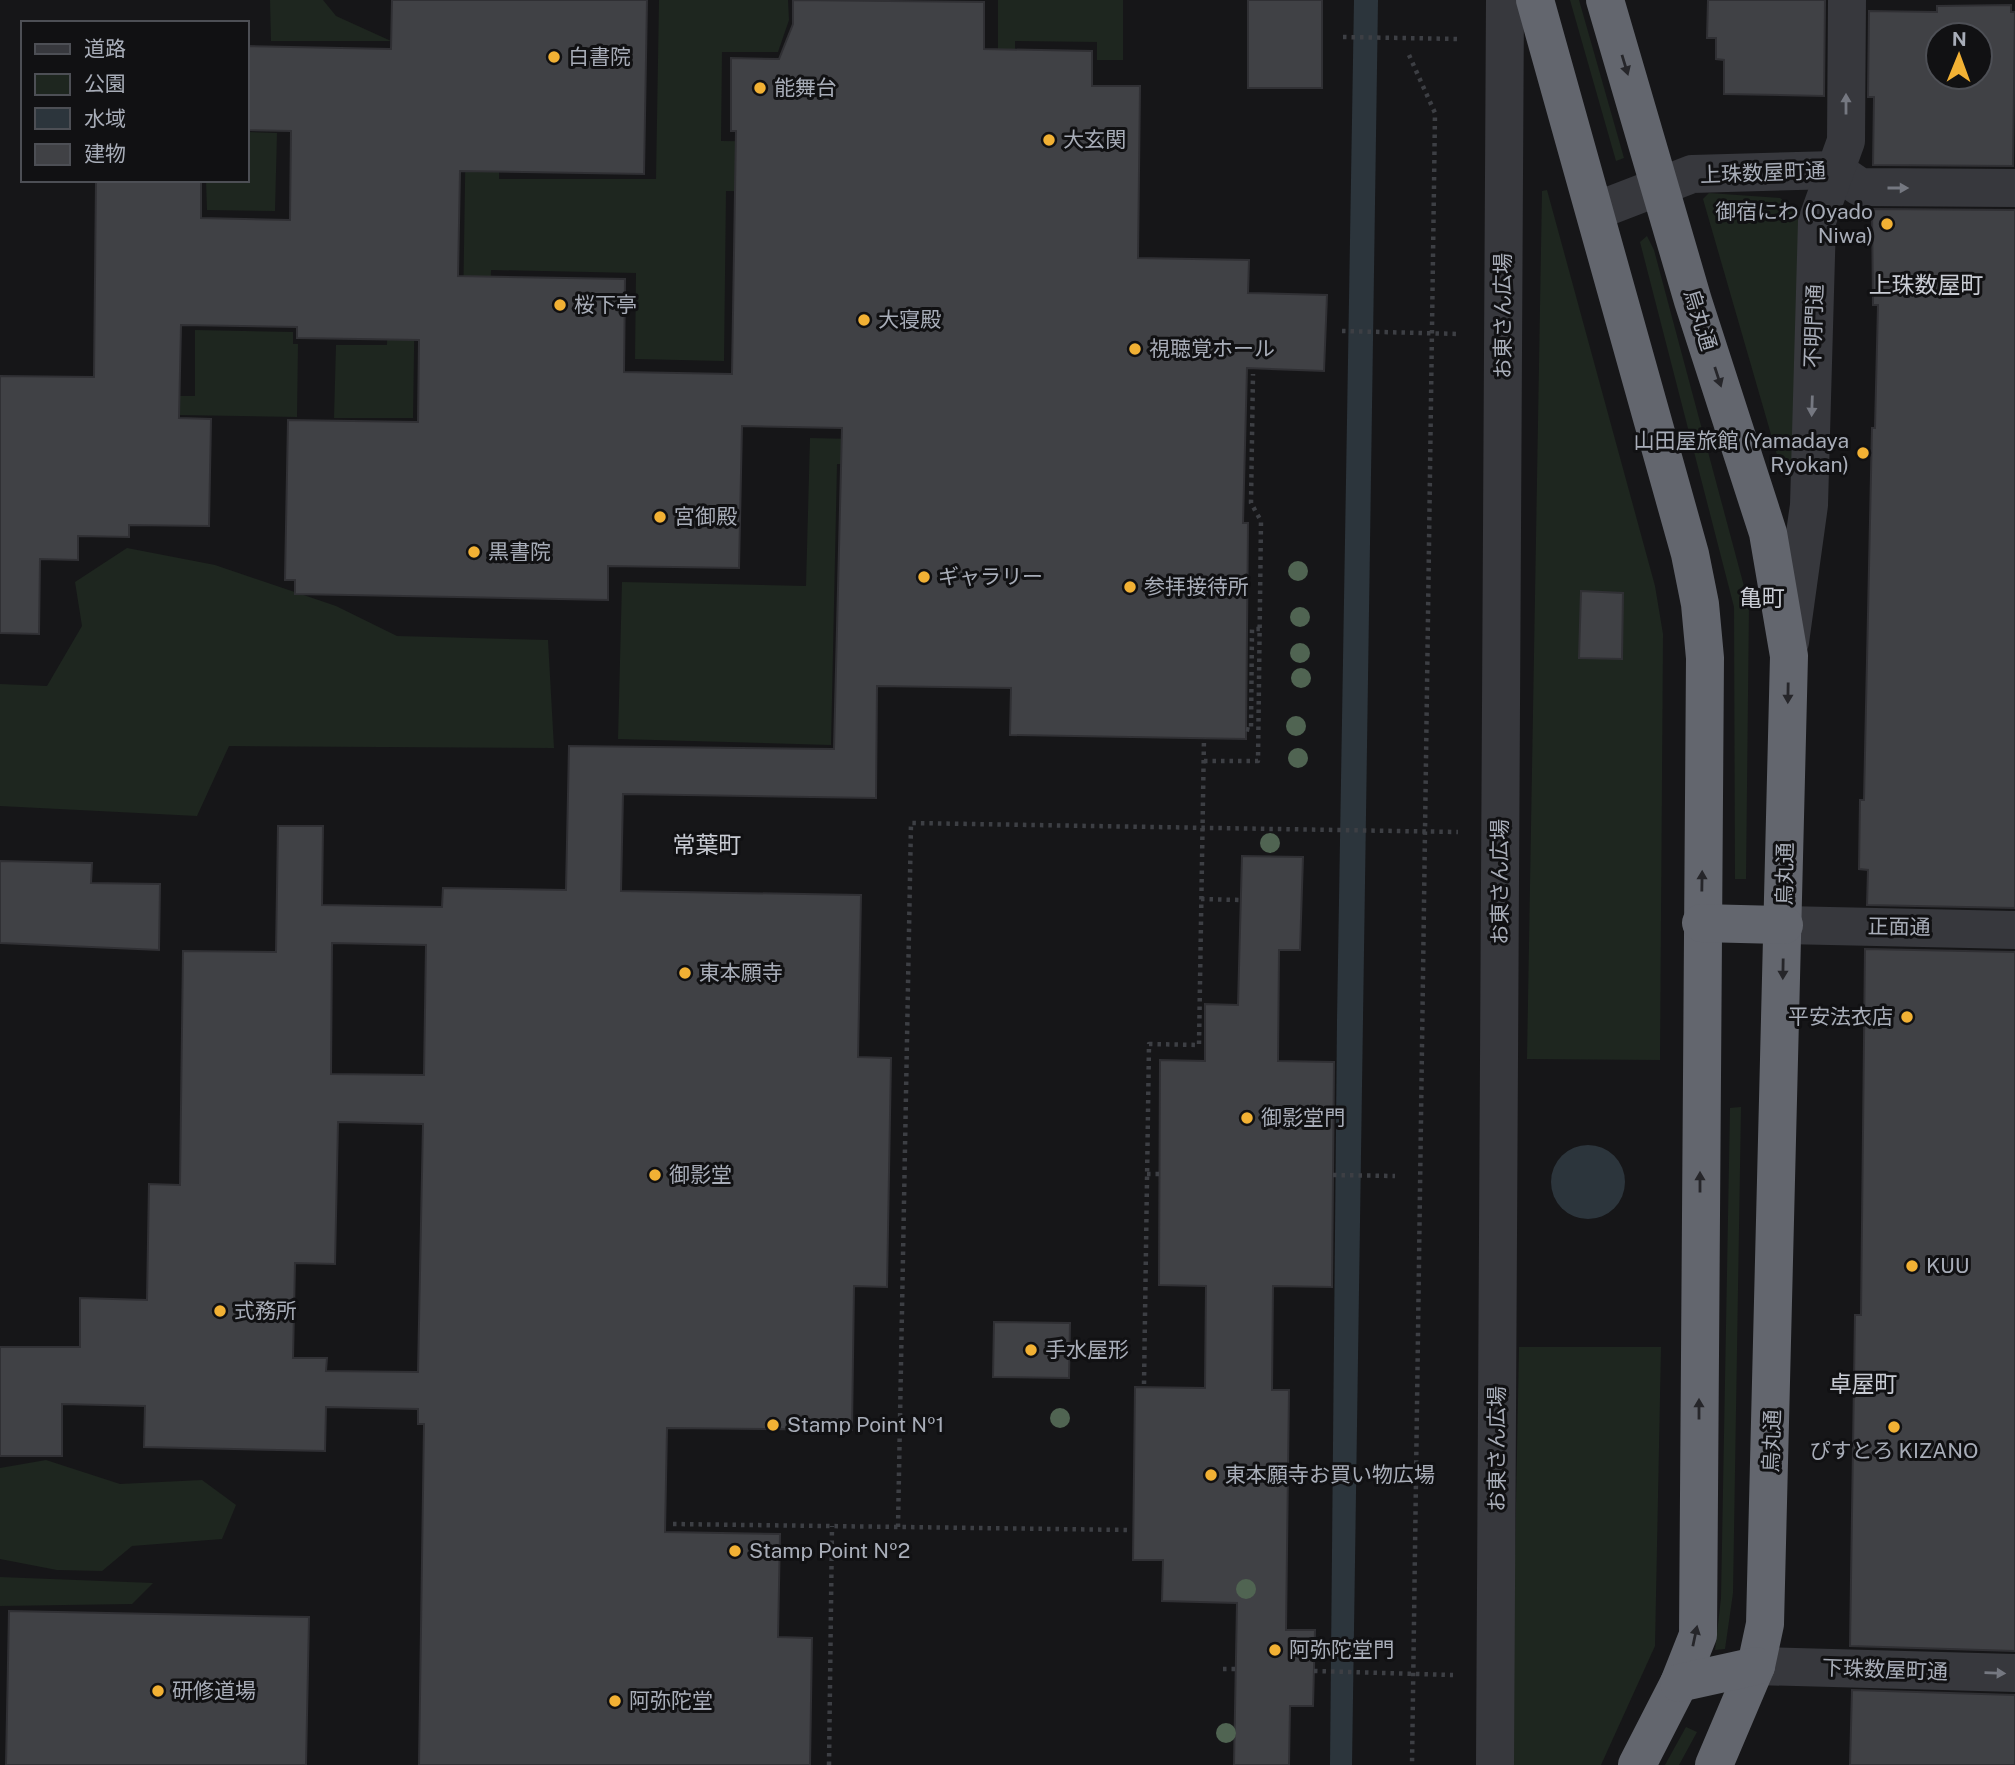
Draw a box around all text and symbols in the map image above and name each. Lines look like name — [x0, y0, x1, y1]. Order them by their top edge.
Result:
legend — [21, 21, 248, 182]
north arrow — [1924, 21, 1994, 91]
text: N — [1952, 28, 1967, 50]
text: 道路 — [84, 36, 126, 61]
place label: 白書院 — [568, 44, 631, 69]
marker: 白書院 — [546, 49, 562, 65]
one-way arrow — [1620, 55, 1630, 76]
text: 公園 — [84, 71, 126, 96]
place label: 能舞台 — [774, 75, 837, 100]
marker: 能舞台 — [752, 80, 768, 96]
one-way arrow — [1840, 92, 1852, 114]
text: 水域 — [84, 106, 126, 131]
place label: 大玄関 — [1063, 127, 1126, 152]
marker: 大玄関 — [1041, 132, 1057, 148]
text: 建物 — [84, 141, 126, 166]
street label: 上珠数屋町通 — [1700, 158, 1826, 187]
one-way arrow — [1887, 182, 1909, 193]
place label: 御宿にわ (Oyado Niwa) — [1715, 199, 1873, 248]
marker: 御宿にわ (Oyado Niwa) — [1879, 216, 1895, 232]
street label: お東さん広場 — [1490, 253, 1515, 379]
district label: 上珠数屋町 — [1869, 271, 1984, 298]
street label: 不明門通 — [1800, 284, 1827, 368]
street label: 烏丸通 — [1679, 286, 1722, 354]
place label: 桜下亭 — [574, 292, 637, 317]
marker: 桜下亭 — [552, 297, 568, 313]
place label: 大寝殿 — [878, 307, 941, 332]
marker: 大寝殿 — [856, 312, 872, 328]
place label: 視聴覚ホール — [1149, 336, 1275, 361]
marker: 視聴覚ホール — [1127, 341, 1143, 357]
one-way arrow — [1713, 367, 1724, 388]
one-way arrow — [1806, 395, 1817, 417]
place label: 山田屋旅館 (Yamadaya Ryokan) — [1633, 428, 1849, 477]
marker: 山田屋旅館 (Yamadaya Ryokan) — [1855, 445, 1871, 461]
place label: 宮御殿 — [674, 504, 737, 529]
marker: 宮御殿 — [652, 509, 668, 525]
place label: 黒書院 — [488, 539, 551, 564]
marker: 黒書院 — [466, 544, 482, 560]
place label: ギャラリー — [938, 564, 1043, 589]
marker: ギャラリー — [916, 569, 932, 585]
place label: 参拝接待所 — [1144, 574, 1249, 599]
marker: 参拝接待所 — [1122, 579, 1138, 595]
district label: 亀町 — [1739, 584, 1785, 611]
one-way arrow — [1782, 682, 1794, 704]
street label: お東さん広場 — [1487, 819, 1512, 945]
district label: 常葉町 — [673, 831, 742, 858]
street label: 烏丸通 — [1771, 842, 1798, 906]
one-way arrow — [1696, 870, 1708, 892]
street label: 正面通 — [1867, 913, 1931, 940]
one-way arrow — [1777, 959, 1789, 981]
place label: 東本願寺 — [699, 960, 783, 985]
marker: 東本願寺 — [677, 965, 693, 981]
place label: 平安法衣店 — [1788, 1004, 1893, 1029]
marker: 平安法衣店 — [1899, 1009, 1915, 1025]
place label: 御影堂門 — [1261, 1105, 1345, 1130]
marker: 御影堂門 — [1239, 1110, 1255, 1126]
place label: 御影堂 — [669, 1162, 732, 1187]
marker: 御影堂 — [647, 1167, 663, 1183]
one-way arrow — [1694, 1171, 1706, 1193]
place label: KUU — [1926, 1253, 1969, 1278]
marker: KUU — [1904, 1258, 1920, 1274]
place label: 式務所 — [234, 1298, 297, 1323]
marker: 式務所 — [212, 1303, 228, 1319]
place label: 手水屋形 — [1045, 1337, 1129, 1362]
marker: 手水屋形 — [1023, 1342, 1039, 1358]
district label: 卓屋町 — [1829, 1370, 1898, 1397]
street label: お東さん広場 — [1484, 1386, 1509, 1512]
one-way arrow — [1693, 1398, 1705, 1420]
street label: 烏丸通 — [1758, 1409, 1785, 1473]
place label: Stamp Point №1 — [787, 1412, 944, 1437]
marker: Stamp Point №1 — [765, 1417, 781, 1433]
marker: ぴすとろ KIZANO — [1886, 1419, 1902, 1435]
place label: ぴすとろ KIZANO — [1810, 1438, 1978, 1463]
place label: 東本願寺お買い物広場 — [1225, 1462, 1435, 1487]
marker: 東本願寺お買い物広場 — [1203, 1467, 1219, 1483]
place label: Stamp Point №2 — [749, 1538, 910, 1563]
marker: Stamp Point №2 — [727, 1543, 743, 1559]
one-way arrow — [1690, 1625, 1701, 1647]
place label: 阿弥陀堂門 — [1289, 1637, 1394, 1662]
marker: 阿弥陀堂門 — [1267, 1642, 1283, 1658]
street label: 下珠数屋町通 — [1822, 1655, 1948, 1684]
one-way arrow — [1985, 1667, 2007, 1678]
place label: 研修道場 — [172, 1678, 256, 1703]
marker: 研修道場 — [150, 1683, 166, 1699]
place label: 阿弥陀堂 — [629, 1688, 713, 1713]
marker: 阿弥陀堂 — [607, 1693, 623, 1709]

